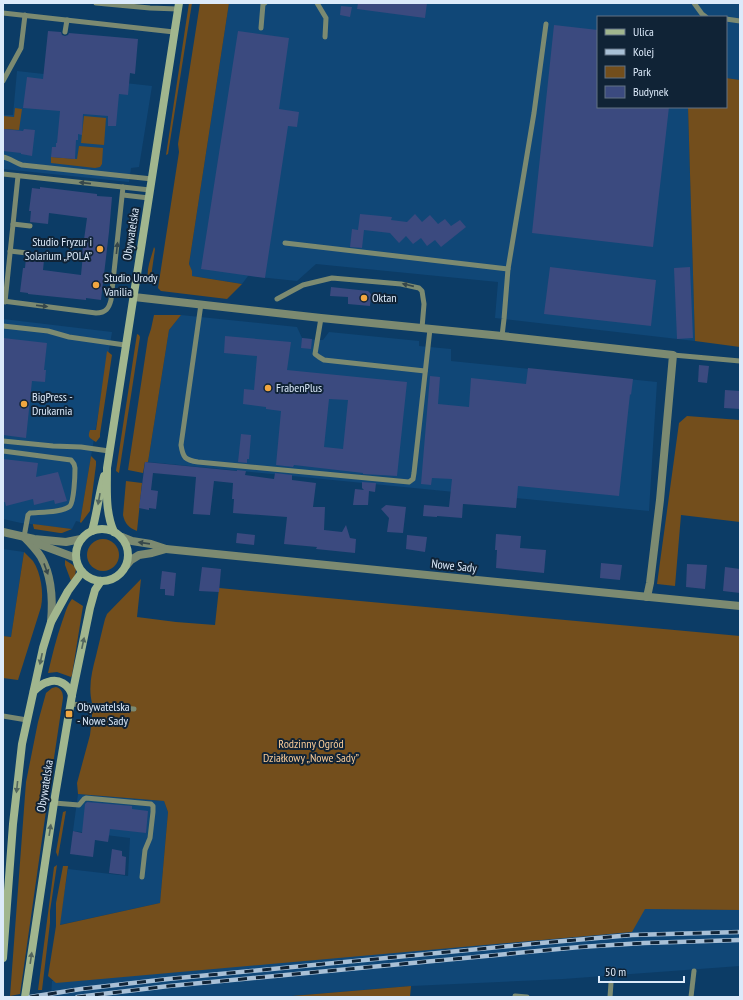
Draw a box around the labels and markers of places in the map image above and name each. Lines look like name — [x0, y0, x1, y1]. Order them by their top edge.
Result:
place label: Studio Fryzur i Solarium „POLA” — [25, 234, 93, 263]
marker: Studio Fryzur i Solarium „POLA” — [95, 244, 105, 254]
place label: Studio Urody Vanilia — [103, 270, 158, 299]
marker: Studio Urody Vanilia — [91, 280, 101, 290]
place label: Oktan — [372, 290, 397, 305]
marker: Oktan — [359, 293, 369, 303]
place label: FrabenPlus — [276, 380, 322, 395]
marker: FrabenPlus — [263, 383, 273, 393]
place label: BigPress - Drukarnia — [32, 389, 73, 418]
marker: BigPress - Drukarnia — [19, 399, 29, 409]
place label: Obywatelska - Nowe Sady — [77, 699, 130, 728]
marker: Obywatelska - Nowe Sady — [64, 709, 74, 719]

